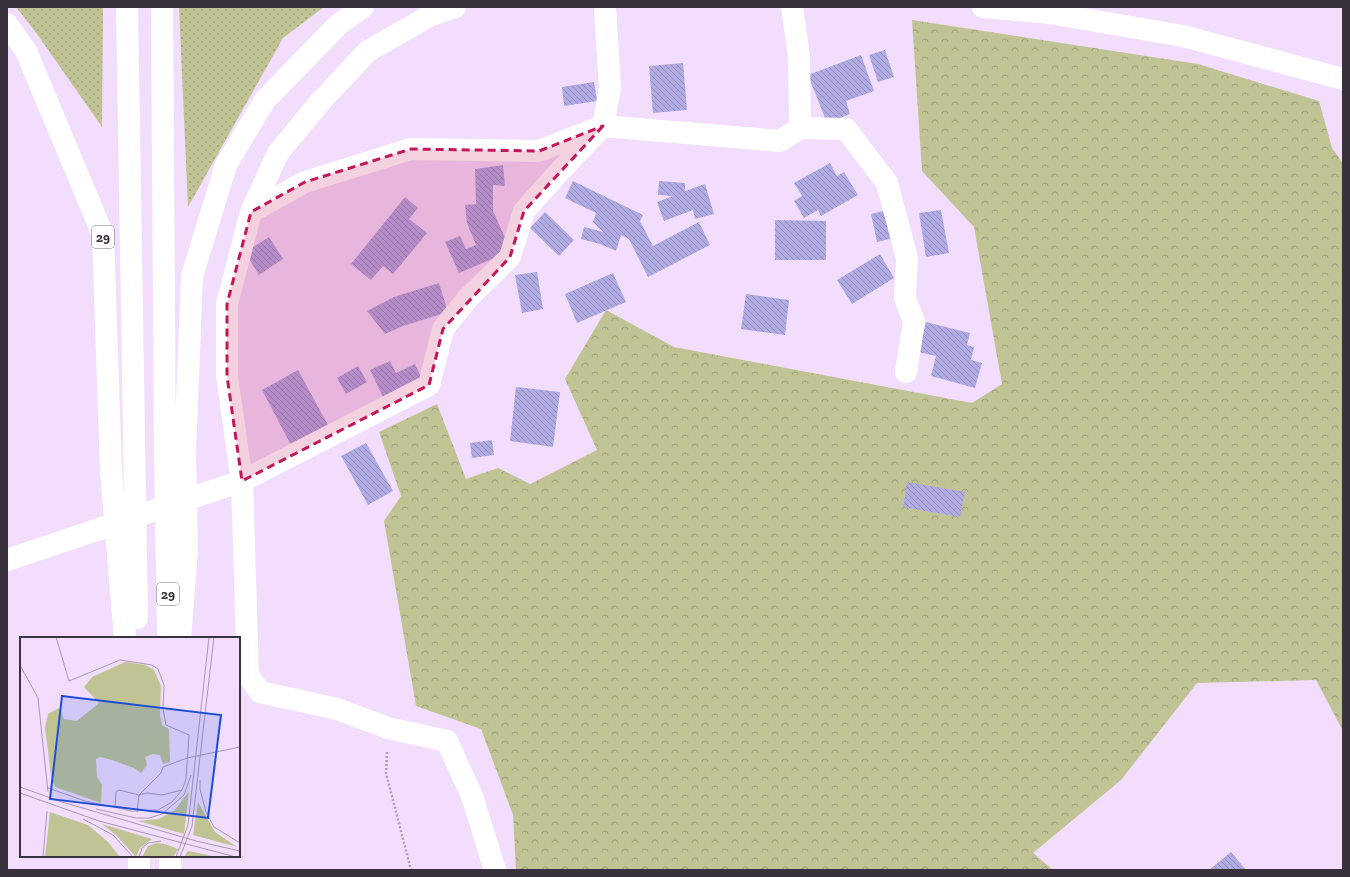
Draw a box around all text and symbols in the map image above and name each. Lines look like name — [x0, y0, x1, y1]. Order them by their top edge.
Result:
road number: 29 — [92, 226, 114, 248]
road number: 29 — [157, 583, 179, 605]
inset map — [20, 637, 240, 857]

